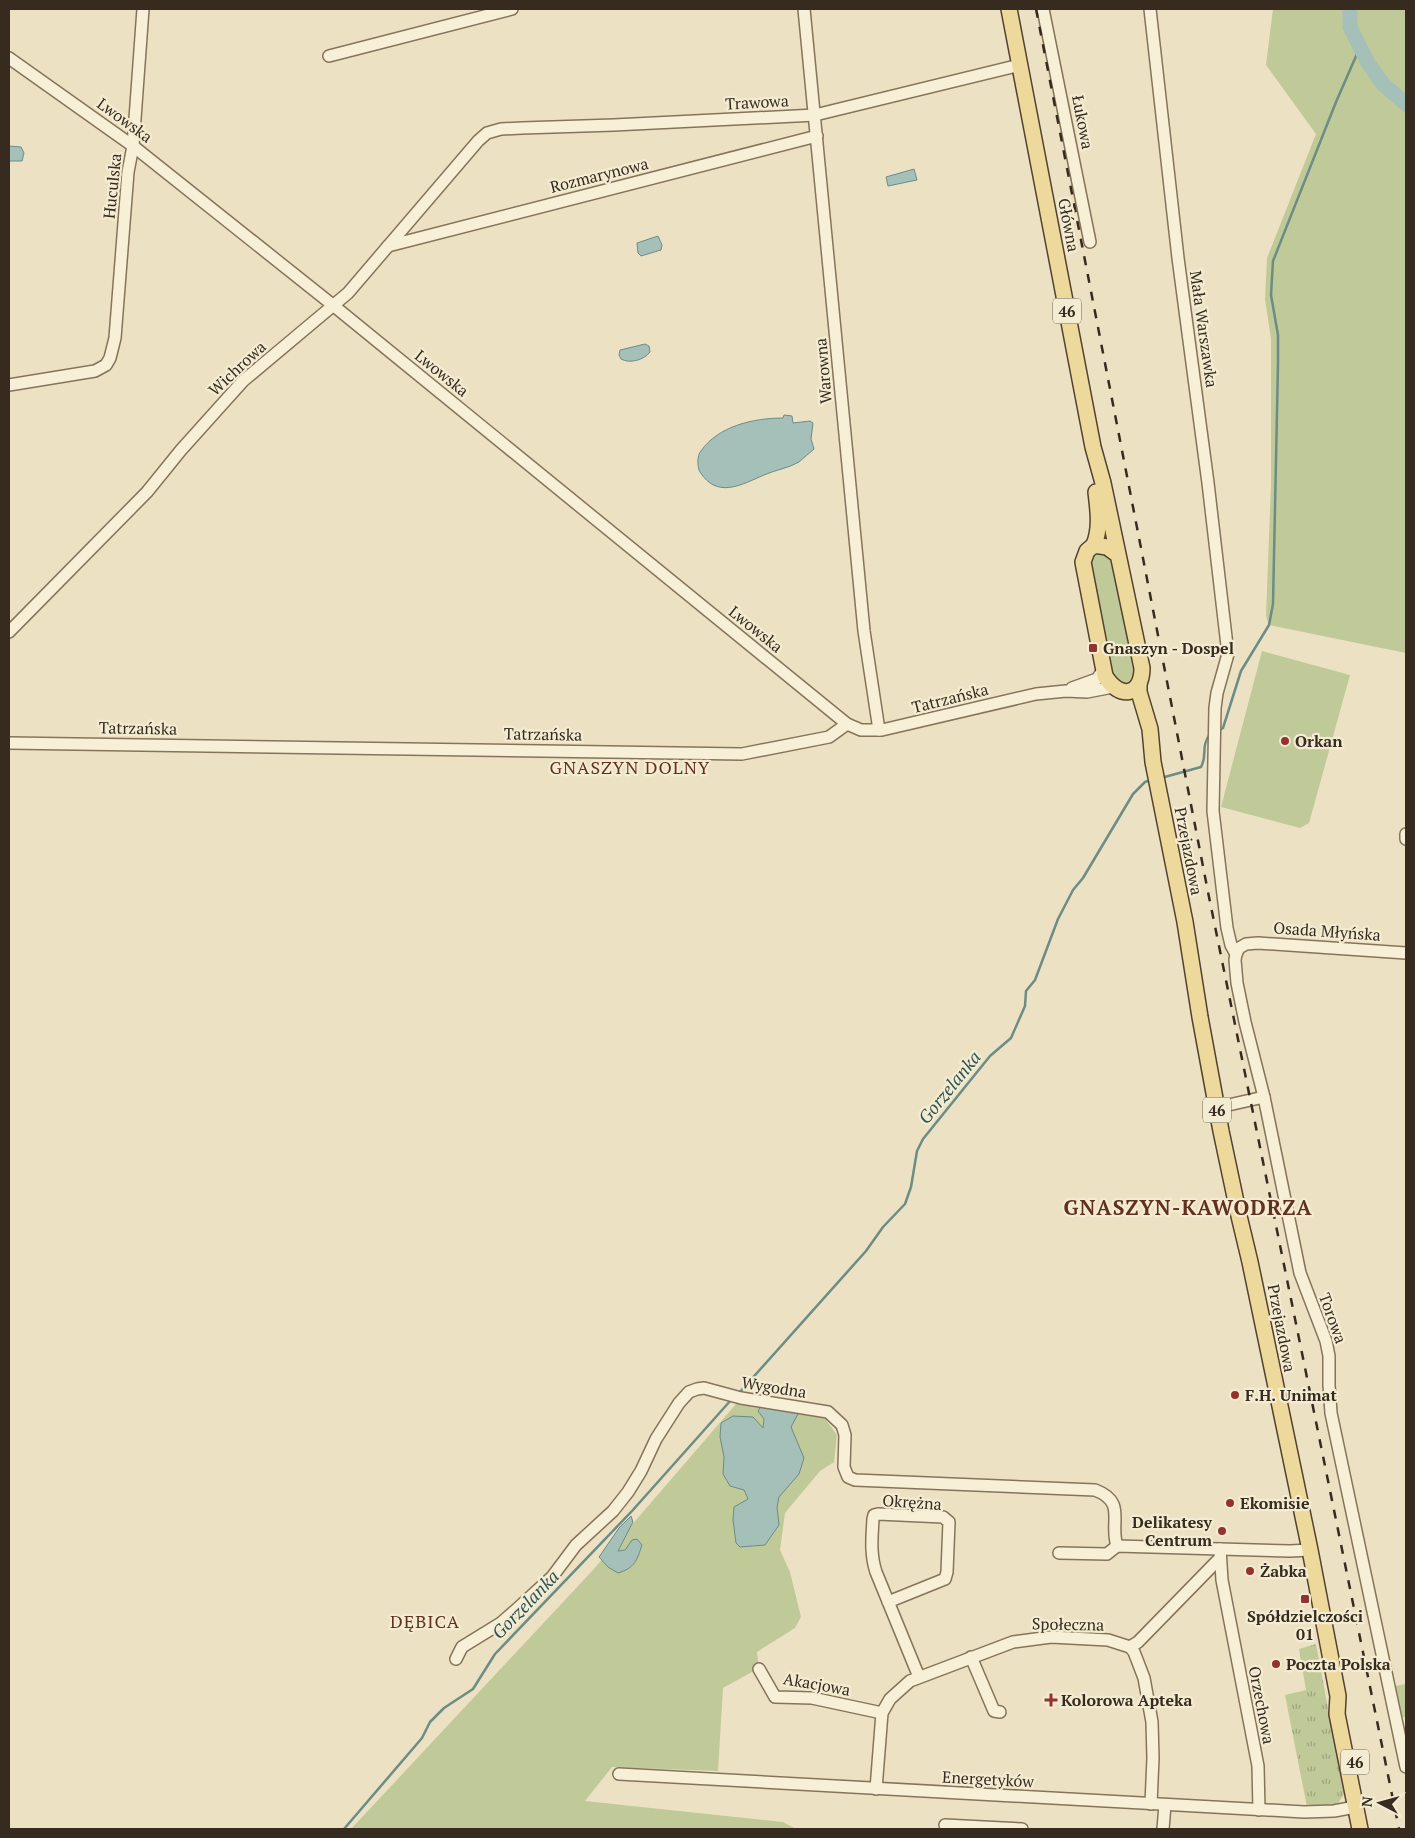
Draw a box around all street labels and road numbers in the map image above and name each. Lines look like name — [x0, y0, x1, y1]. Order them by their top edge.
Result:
street label: Trawowa — [725, 89, 789, 115]
street label: Lwowska — [93, 92, 157, 148]
street label: Łukowa — [1067, 93, 1099, 151]
street label: Huculska — [98, 152, 126, 220]
street label: Rozmarynowa — [548, 152, 650, 198]
street label: Główna — [1053, 196, 1085, 254]
street label: Mała Warszawka — [1185, 269, 1223, 389]
road number: 46 — [1053, 298, 1081, 324]
street label: Wichrowa — [203, 336, 271, 400]
street label: Warowna — [809, 337, 837, 405]
street label: Lwowska — [410, 345, 474, 401]
street label: Lwowska — [724, 601, 788, 657]
street label: Tatrzańska — [909, 678, 991, 718]
street label: Tatrzańska — [99, 716, 177, 740]
street label: Tatrzańska — [504, 722, 582, 746]
street label: Przejazdowa — [1170, 805, 1208, 897]
street label: Osada Młyńska — [1273, 916, 1381, 946]
road number: 46 — [1203, 1098, 1231, 1122]
street label: Przejazdowa — [1263, 1282, 1301, 1374]
street label: Torowa — [1314, 1290, 1352, 1346]
street label: Wygodna — [740, 1371, 808, 1403]
street label: Okrężna — [882, 1489, 942, 1515]
street label: Społeczna — [1032, 1612, 1104, 1636]
street label: Orzechowa — [1244, 1664, 1280, 1746]
street label: Akacjowa — [782, 1667, 852, 1701]
road number: 46 — [1341, 1750, 1369, 1774]
street label: Energetyków — [942, 1766, 1035, 1792]

